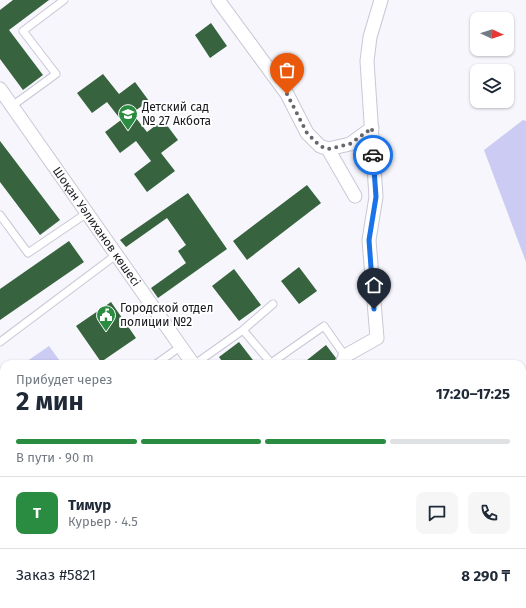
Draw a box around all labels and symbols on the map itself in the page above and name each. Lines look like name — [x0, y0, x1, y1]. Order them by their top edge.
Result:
north arrow — [470, 12, 514, 56]
pin — [270, 53, 304, 94]
place label: Детский сад № 27 Акбота — [141, 100, 211, 128]
school or university icon: Детский сад № 27 Акбота — [117, 103, 139, 131]
courier — [353, 135, 393, 175]
street label: Шоқан Уәлиханов көшесі — [50, 164, 143, 289]
pin — [357, 268, 391, 309]
place label: Городской отдел полиции №2 — [120, 301, 213, 329]
public building icon: Городской отдел полиции №2 — [95, 304, 117, 332]

